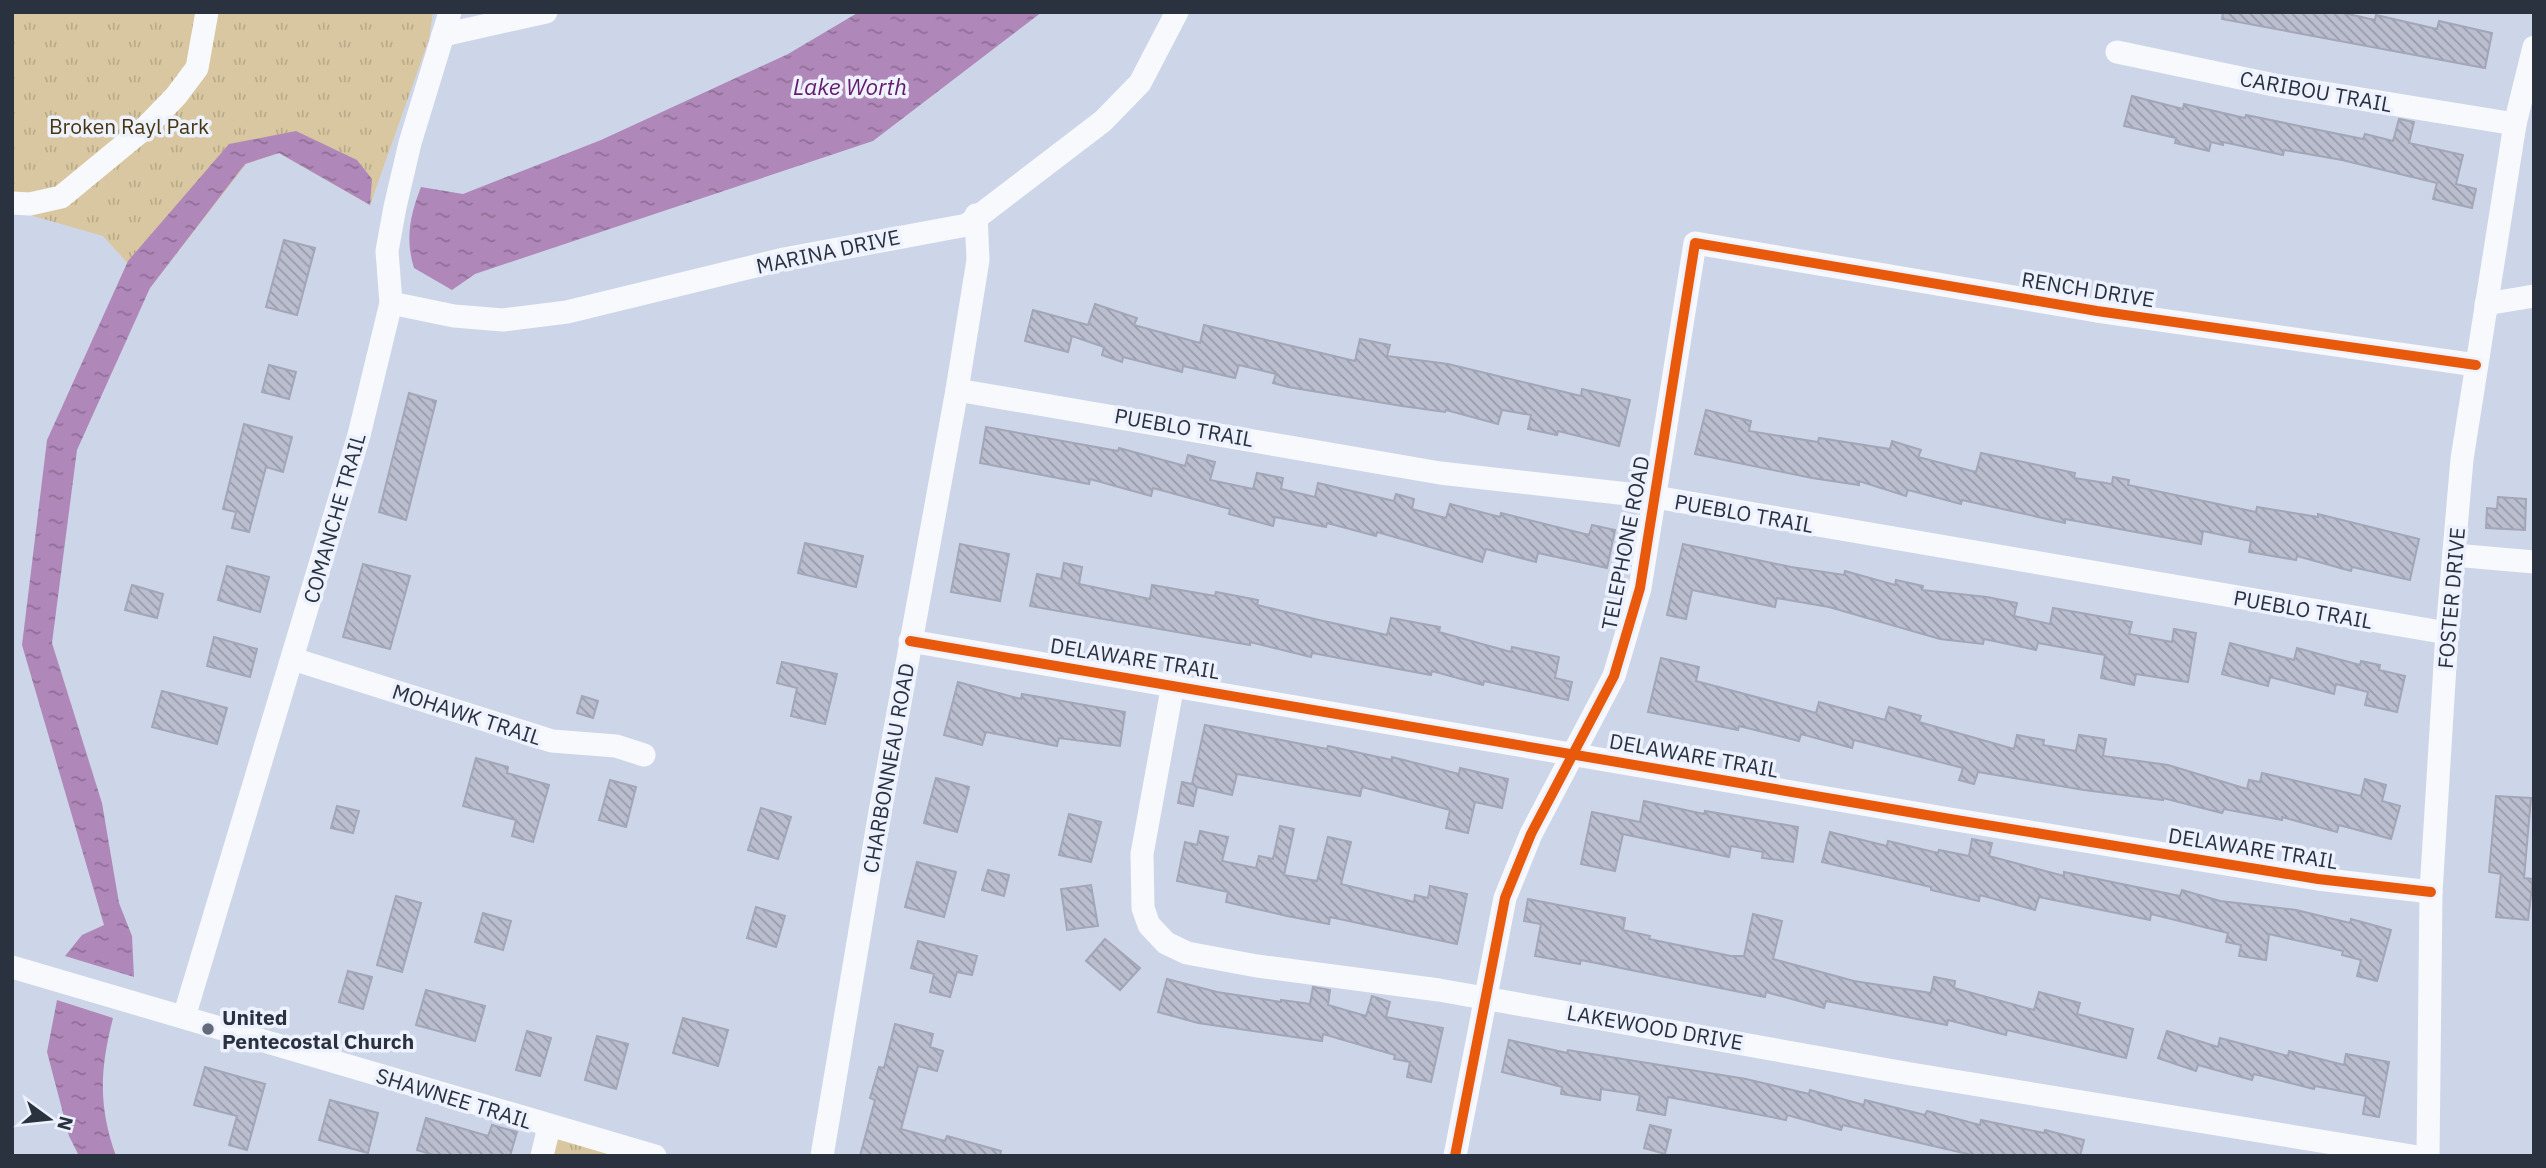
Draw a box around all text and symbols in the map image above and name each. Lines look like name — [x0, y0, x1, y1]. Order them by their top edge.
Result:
street label: CARIBOU TRAIL — [2238, 64, 2394, 118]
water label: Lake Worth — [793, 71, 907, 101]
park label: Broken Rayl Park — [49, 112, 209, 140]
street label: MARINA DRIVE — [753, 222, 903, 280]
street label: RENCH DRIVE — [2019, 265, 2157, 313]
street label: PUEBLO TRAIL — [1112, 401, 1256, 453]
street label: COMANCHE TRAIL — [296, 430, 372, 606]
street label: TELEPHONE ROAD — [1594, 454, 1656, 632]
street label: PUEBLO TRAIL — [1672, 487, 1816, 539]
street label: FOSTER DRIVE — [2431, 526, 2471, 670]
street label: PUEBLO TRAIL — [2231, 583, 2375, 635]
street label: DELAWARE TRAIL — [1048, 631, 1222, 685]
street label: CHARBONNEAU ROAD — [856, 661, 920, 875]
street label: MOHAWK TRAIL — [389, 677, 545, 751]
street label: DELAWARE TRAIL — [1607, 726, 1781, 784]
street label: DELAWARE TRAIL — [2166, 821, 2340, 875]
street label: LAKEWOOD DRIVE — [1565, 998, 1745, 1056]
place label: United Pentecostal Church — [222, 1003, 414, 1055]
marker: United Pentecostal Church — [200, 1021, 216, 1037]
street label: SHAWNEE TRAIL — [373, 1061, 535, 1135]
north arrow — [14, 1084, 84, 1154]
text: N — [52, 1114, 79, 1133]

